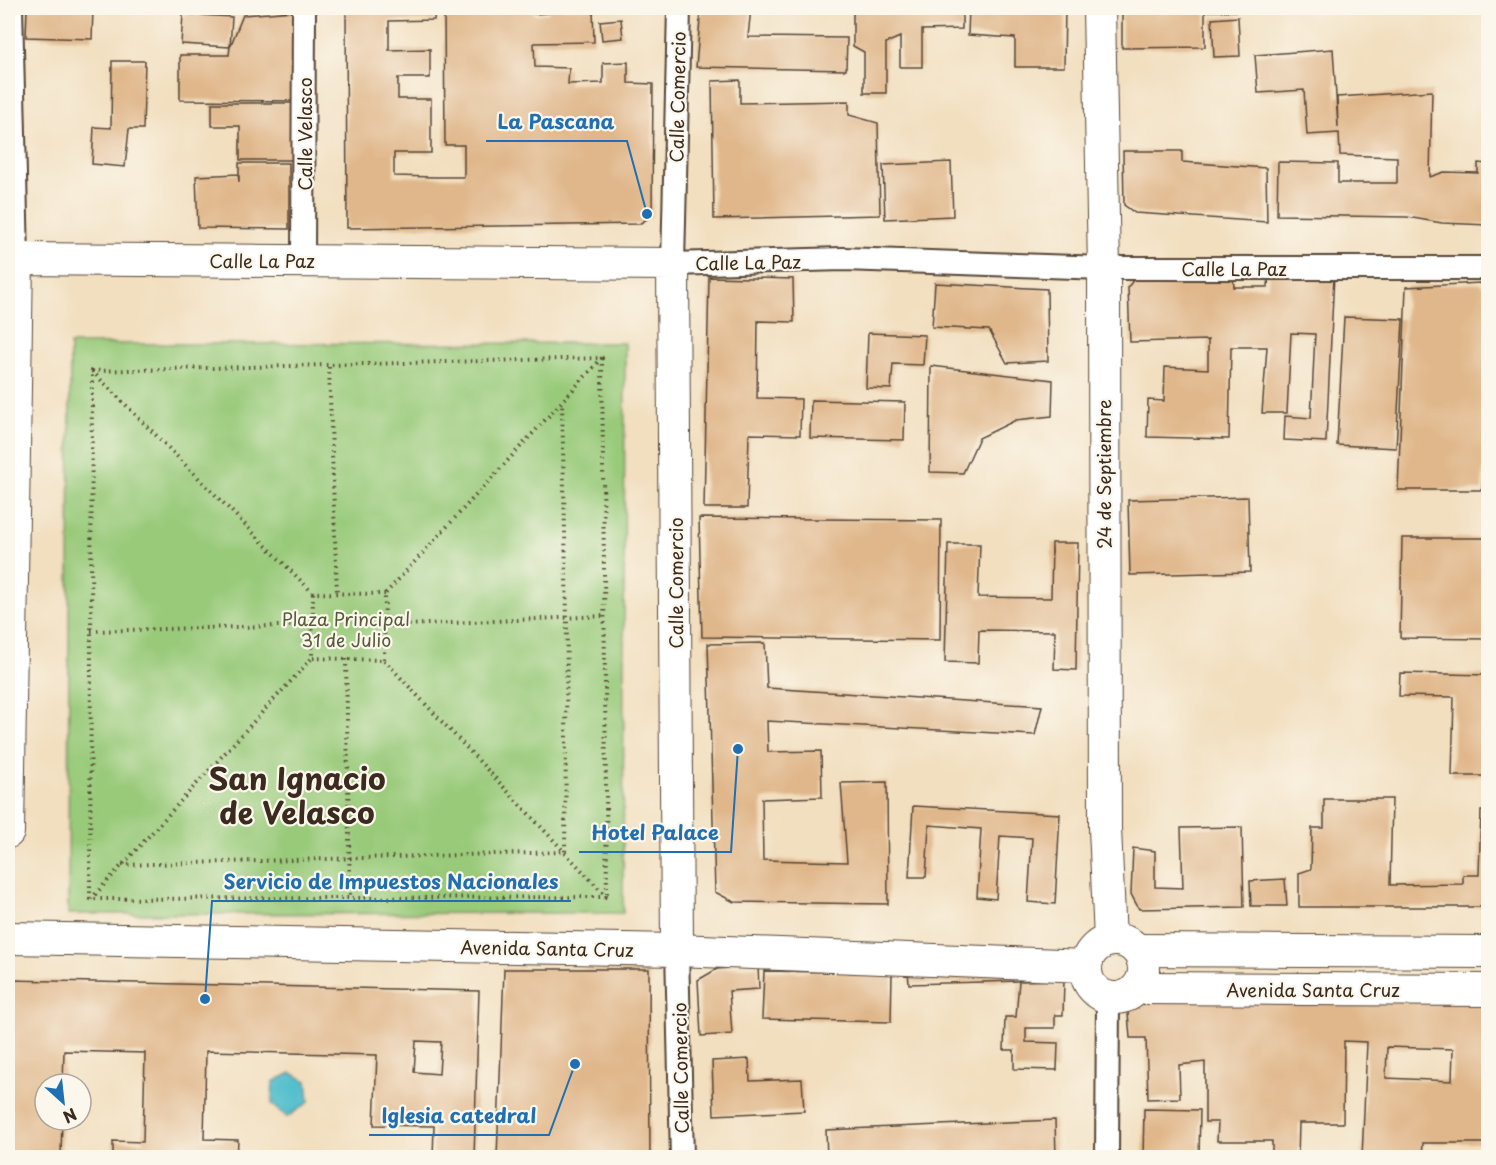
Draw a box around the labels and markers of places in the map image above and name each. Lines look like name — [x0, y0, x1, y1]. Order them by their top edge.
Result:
callout: La Pascana — [486, 103, 627, 141]
callout: Hotel Palace — [579, 814, 731, 852]
callout: Servicio de Impuestos Nacionales — [212, 863, 571, 901]
callout: Iglesia catedral — [369, 1097, 549, 1135]

